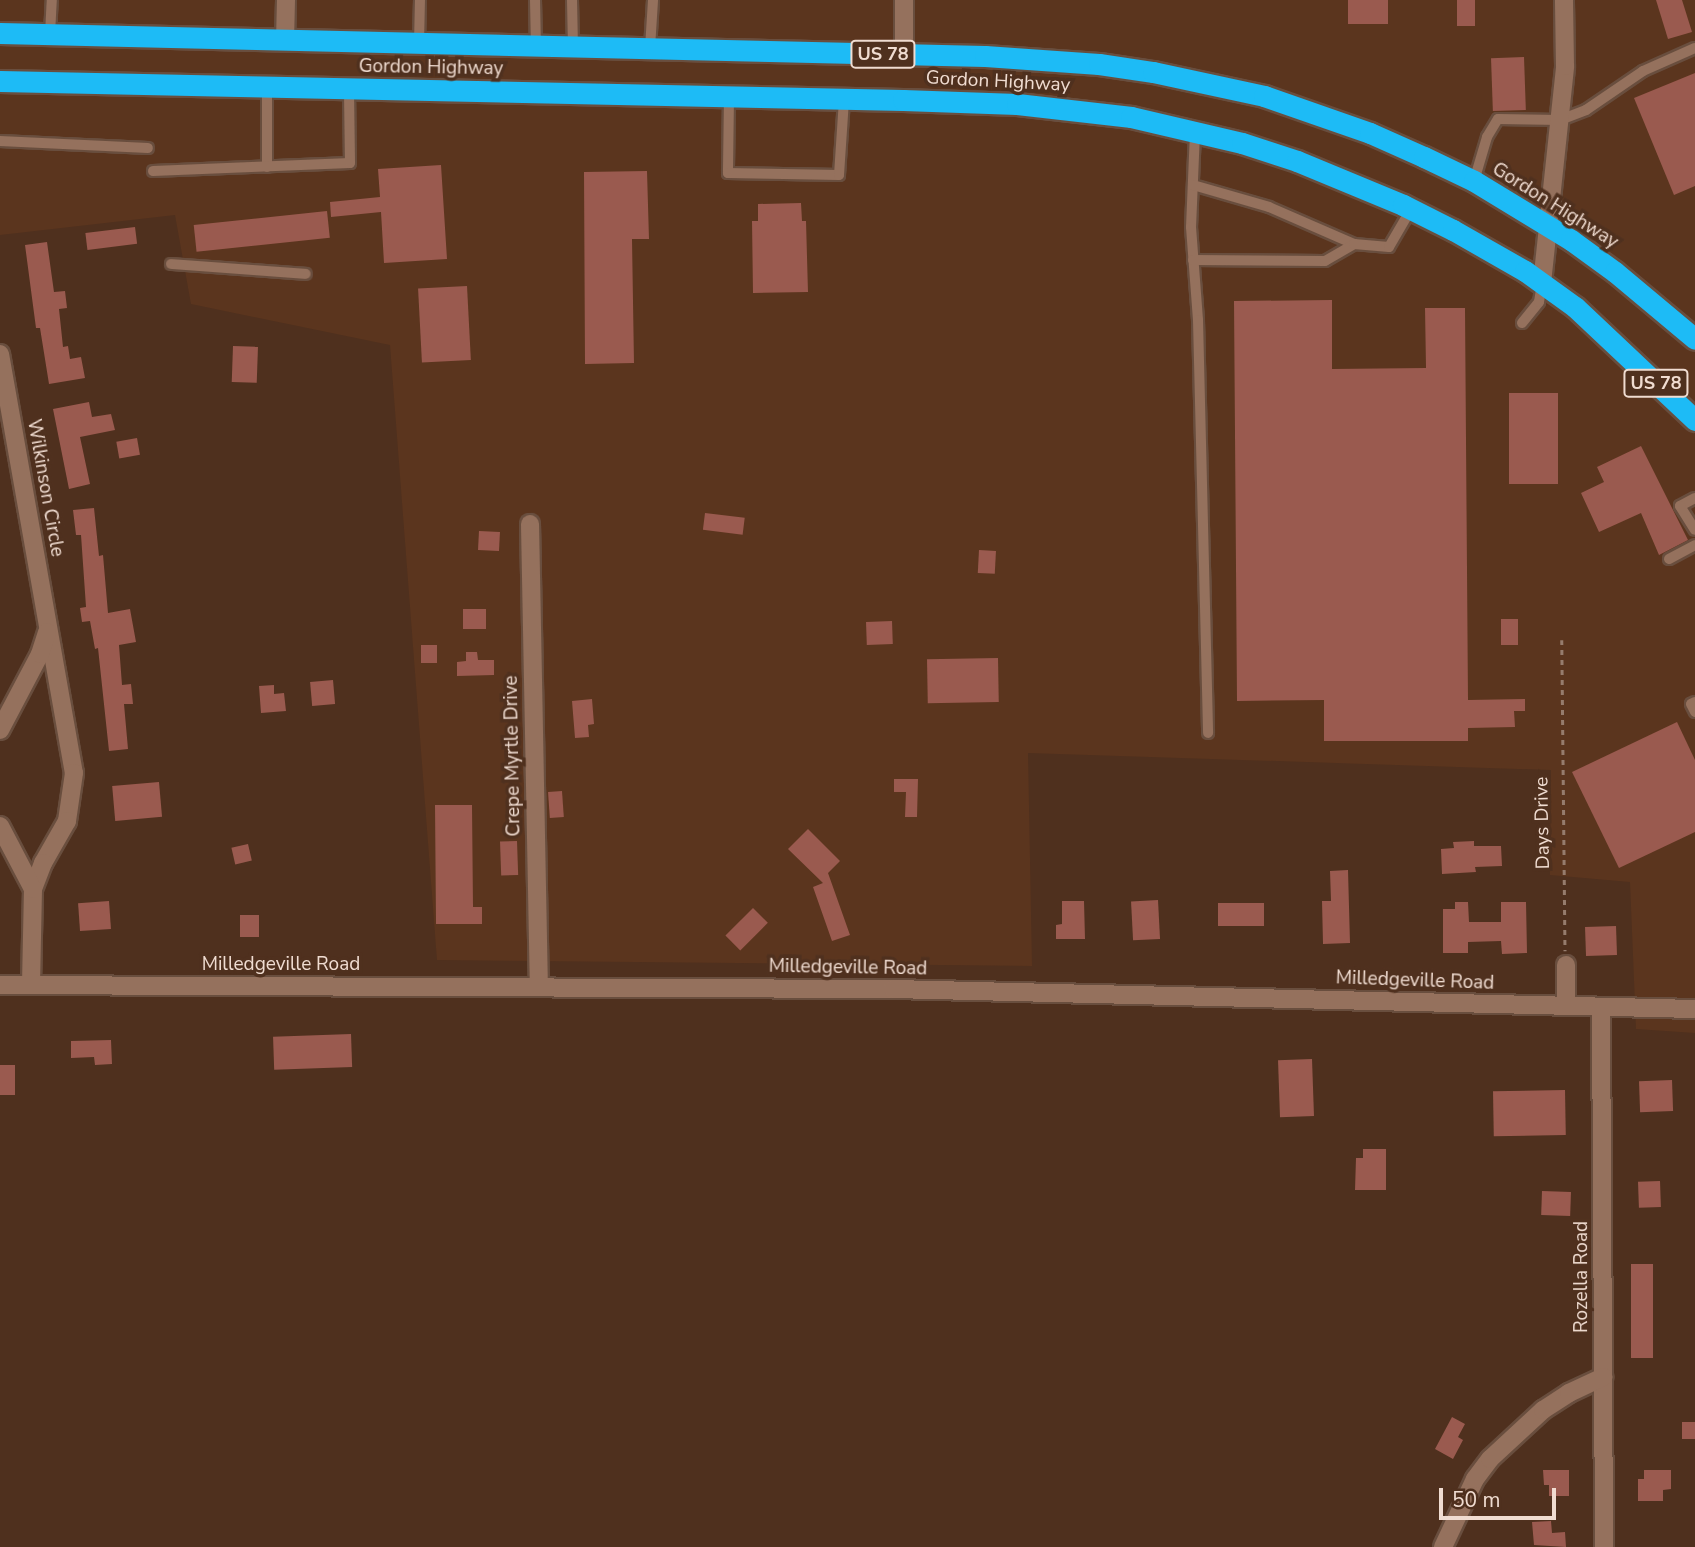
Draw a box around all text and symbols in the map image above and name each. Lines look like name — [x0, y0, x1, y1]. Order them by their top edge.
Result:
road number: US 78 — [850, 40, 916, 68]
street label: Gordon Highway — [359, 55, 503, 81]
street label: Gordon Highway — [925, 67, 1071, 97]
street label: Gordon Highway — [1488, 158, 1622, 254]
road number: US 78 — [1623, 368, 1689, 398]
street label: Wilkinson Circle — [22, 417, 68, 559]
street label: Crepe Myrtle Drive — [500, 675, 526, 837]
street label: Days Drive — [1531, 776, 1555, 870]
street label: Milledgeville Road — [202, 954, 360, 976]
street label: Milledgeville Road — [768, 955, 928, 981]
street label: Milledgeville Road — [1335, 967, 1495, 995]
street label: Rozella Road — [1571, 1221, 1593, 1333]
scale bar — [1443, 1474, 1560, 1518]
text: 50 m — [1452, 1486, 1501, 1514]

